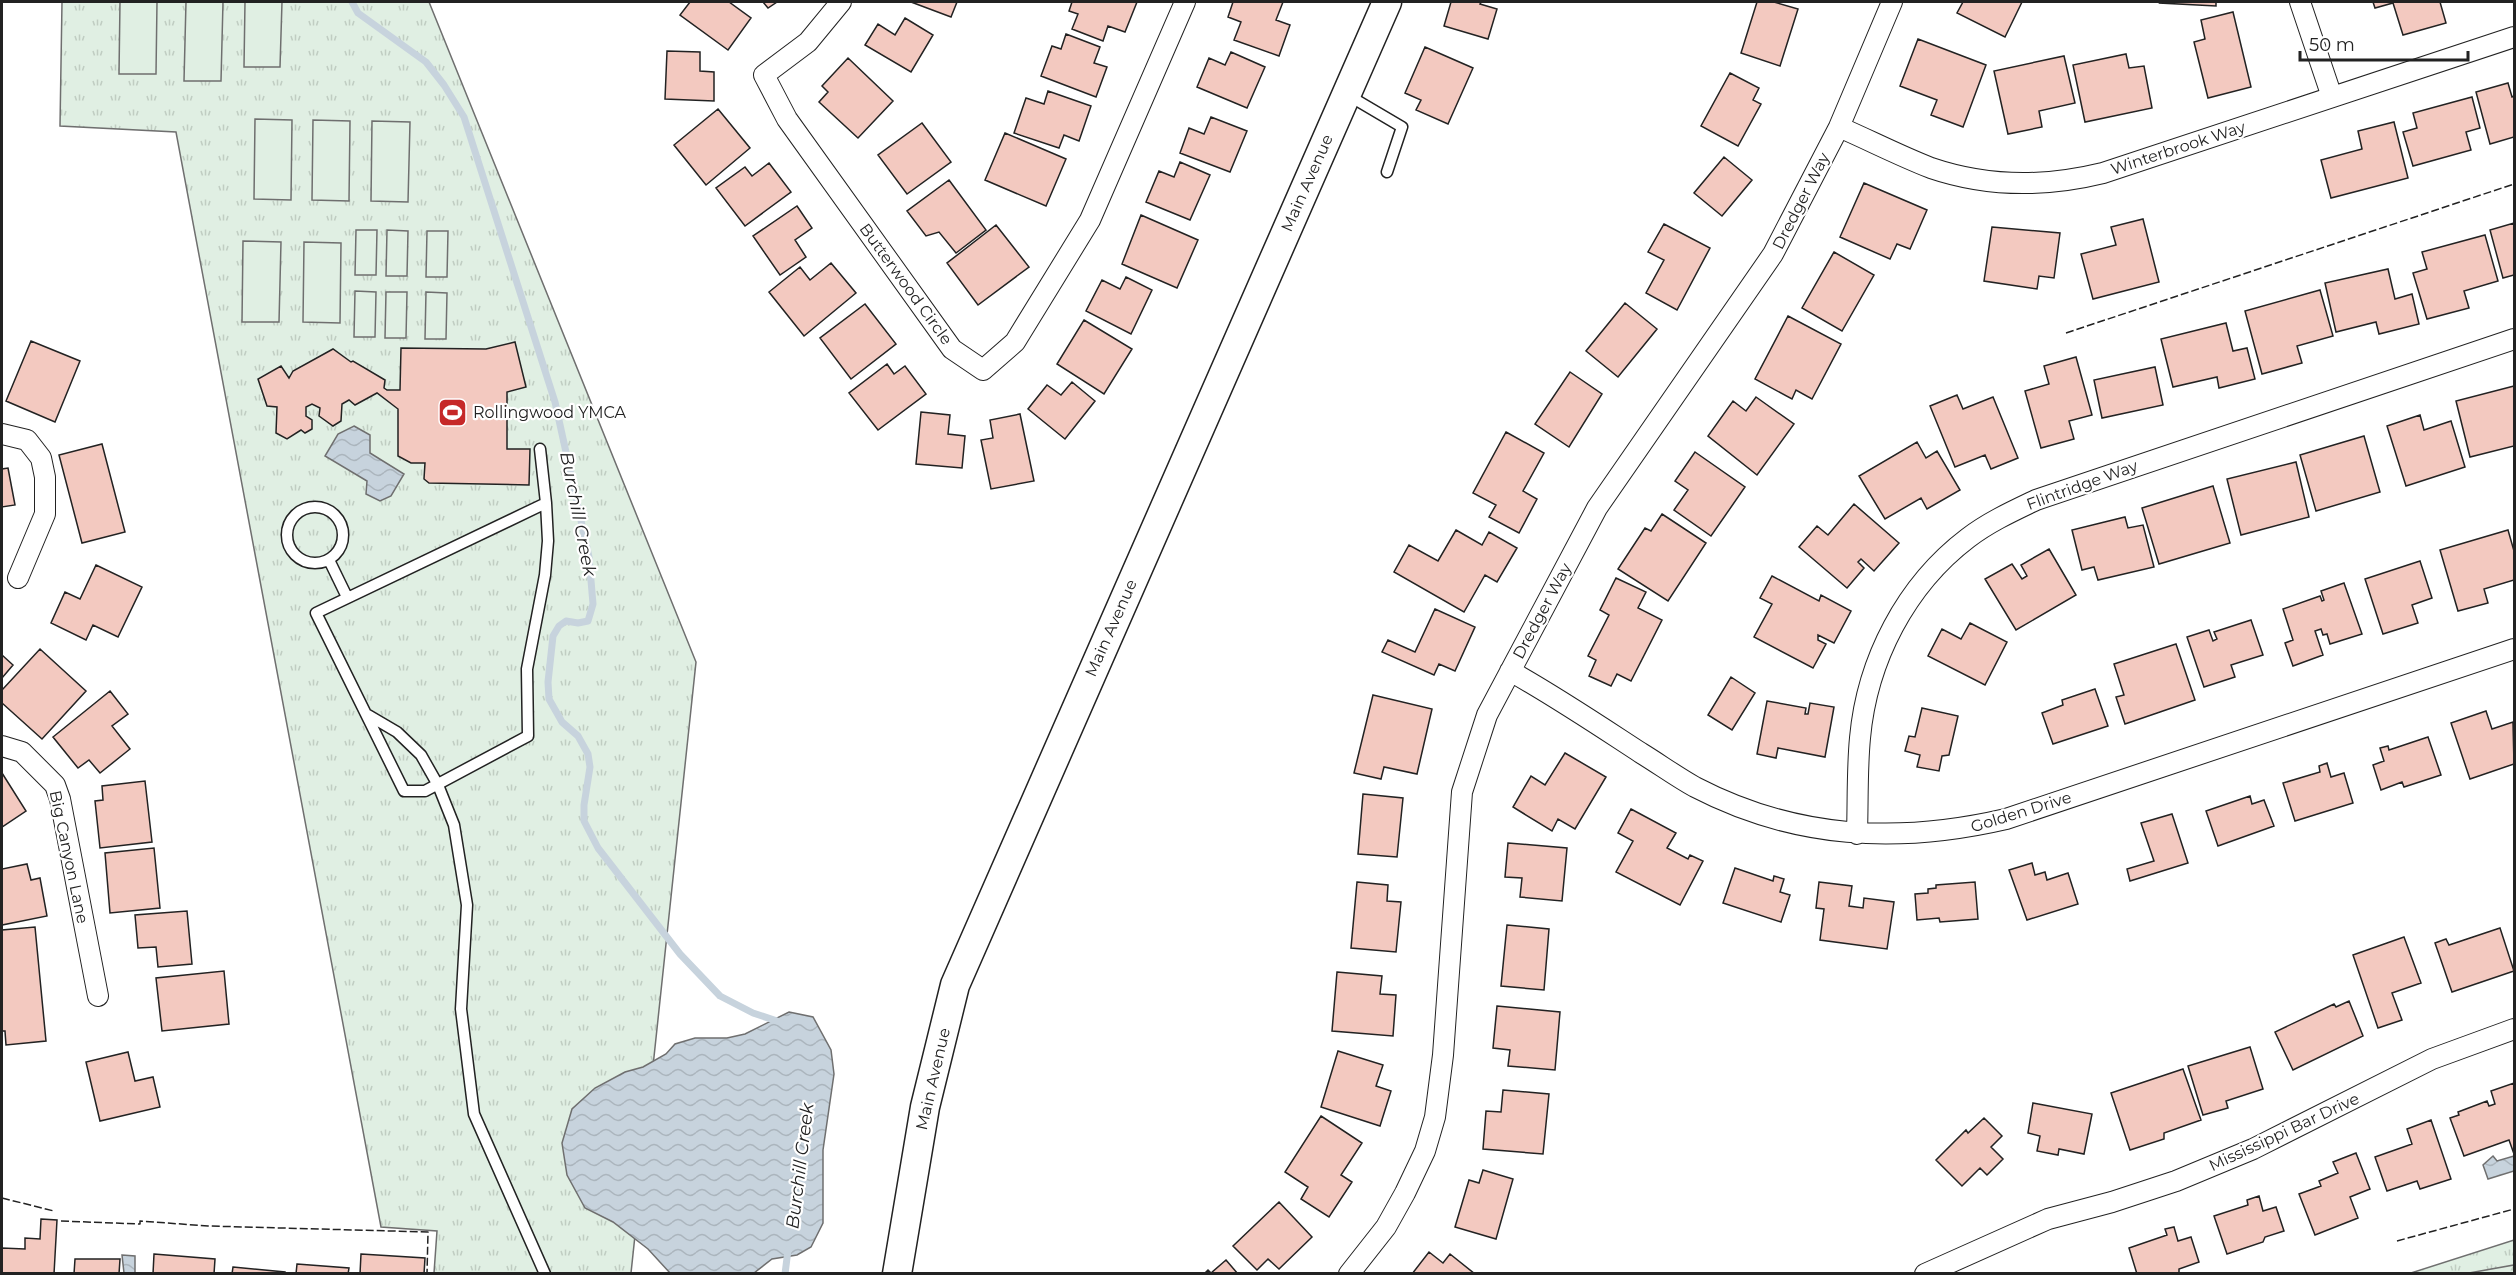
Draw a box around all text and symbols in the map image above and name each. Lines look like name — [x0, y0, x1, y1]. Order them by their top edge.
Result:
scale bar — [2300, 24, 2468, 62]
text: 50 m — [2309, 34, 2355, 56]
street label: Winterbrook Way — [2108, 117, 2248, 179]
street label: Main Avenue — [1277, 131, 1337, 235]
street label: Dredger Way — [1769, 149, 1834, 252]
street label: Butterwood Circle — [856, 220, 956, 348]
sports icon: Rollingwood YMCA — [436, 396, 468, 428]
place label: Rollingwood YMCA — [473, 403, 626, 422]
water label: Burchill Creek — [555, 450, 601, 579]
street label: Flintridge Way — [2024, 456, 2141, 514]
street label: Dredger Way — [1509, 560, 1575, 662]
street label: Main Avenue — [1081, 576, 1141, 680]
street label: Golden Drive — [1968, 788, 2074, 836]
street label: Big Canyon Lane — [46, 789, 92, 925]
street label: Main Avenue — [912, 1026, 954, 1132]
street label: Mississippi Bar Drive — [2206, 1089, 2362, 1175]
water label: Burchill Creek — [781, 1101, 819, 1230]

